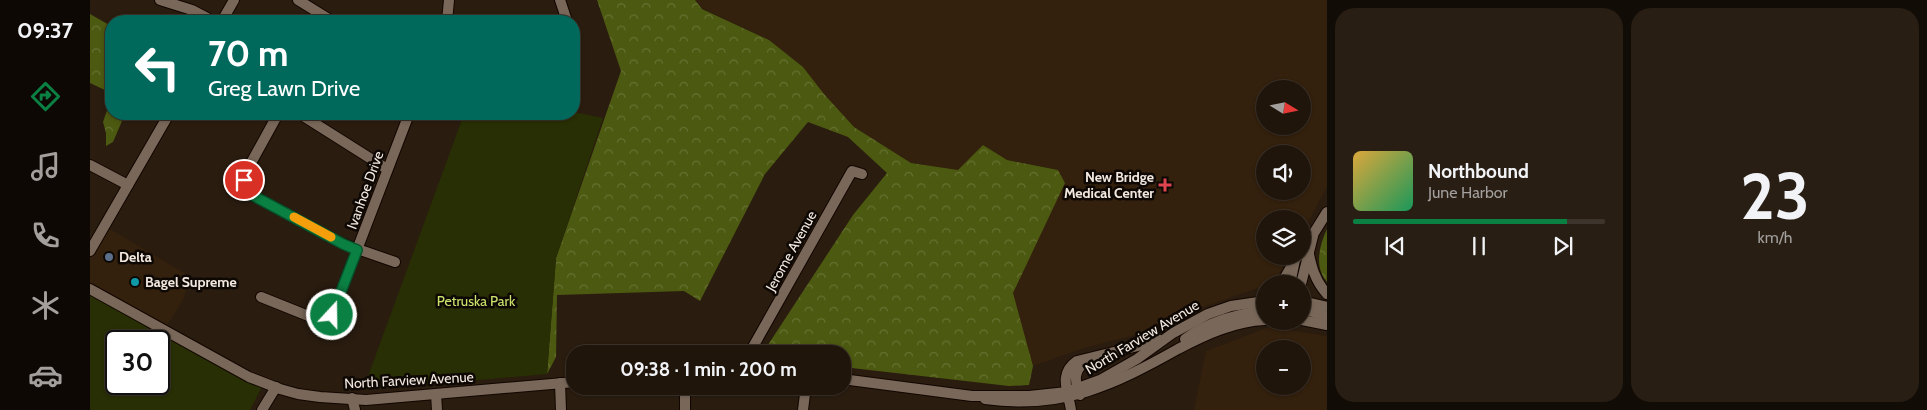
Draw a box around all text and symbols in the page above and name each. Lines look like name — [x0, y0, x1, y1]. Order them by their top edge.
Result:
text: 09:37 — [17, 17, 73, 44]
text: 70 m — [208, 32, 289, 75]
icon: left — [125, 35, 190, 100]
text: Greg Lawn Drive — [208, 75, 360, 102]
icon: directions — [28, 79, 63, 114]
north arrow — [1256, 80, 1311, 135]
map controls — [1256, 80, 1311, 395]
button: sound — [1256, 145, 1311, 200]
street label: Ivanhoe Drive — [343, 148, 387, 232]
icon: music — [28, 149, 63, 184]
text: 23 — [1740, 156, 1810, 235]
pin — [223, 159, 265, 201]
text: Northbound — [1428, 160, 1529, 183]
icon: arrive — [230, 166, 258, 194]
place label: New Bridge Medical Center — [1064, 168, 1154, 202]
marker: New Bridge Medical Center — [1158, 178, 1172, 192]
text: June Harbor — [1428, 183, 1508, 202]
street label: Jerome Avenue — [761, 208, 821, 295]
button: layers — [1256, 210, 1311, 265]
icon: phone — [28, 218, 63, 253]
text: km/h — [1757, 228, 1793, 247]
icon: previous — [1381, 232, 1409, 260]
icon: pause — [1465, 232, 1493, 260]
icon: next — [1549, 232, 1577, 260]
place label: Delta — [119, 248, 152, 266]
marker: Delta — [103, 251, 115, 263]
place label: Bagel Supreme — [145, 273, 237, 291]
button: + — [1256, 275, 1311, 330]
marker: Bagel Supreme — [129, 276, 141, 288]
icon: climate — [28, 288, 63, 323]
position arrow — [305, 288, 357, 340]
park label: Petruska Park — [437, 292, 516, 310]
street label: North Farview Avenue — [1082, 296, 1202, 378]
speed limit sign: 30 — [105, 330, 170, 395]
button: − — [1256, 340, 1311, 395]
icon: car — [28, 358, 63, 393]
text: 09:38 · 1 min · 200 m — [620, 358, 797, 381]
street label: North Farview Avenue — [344, 368, 474, 392]

